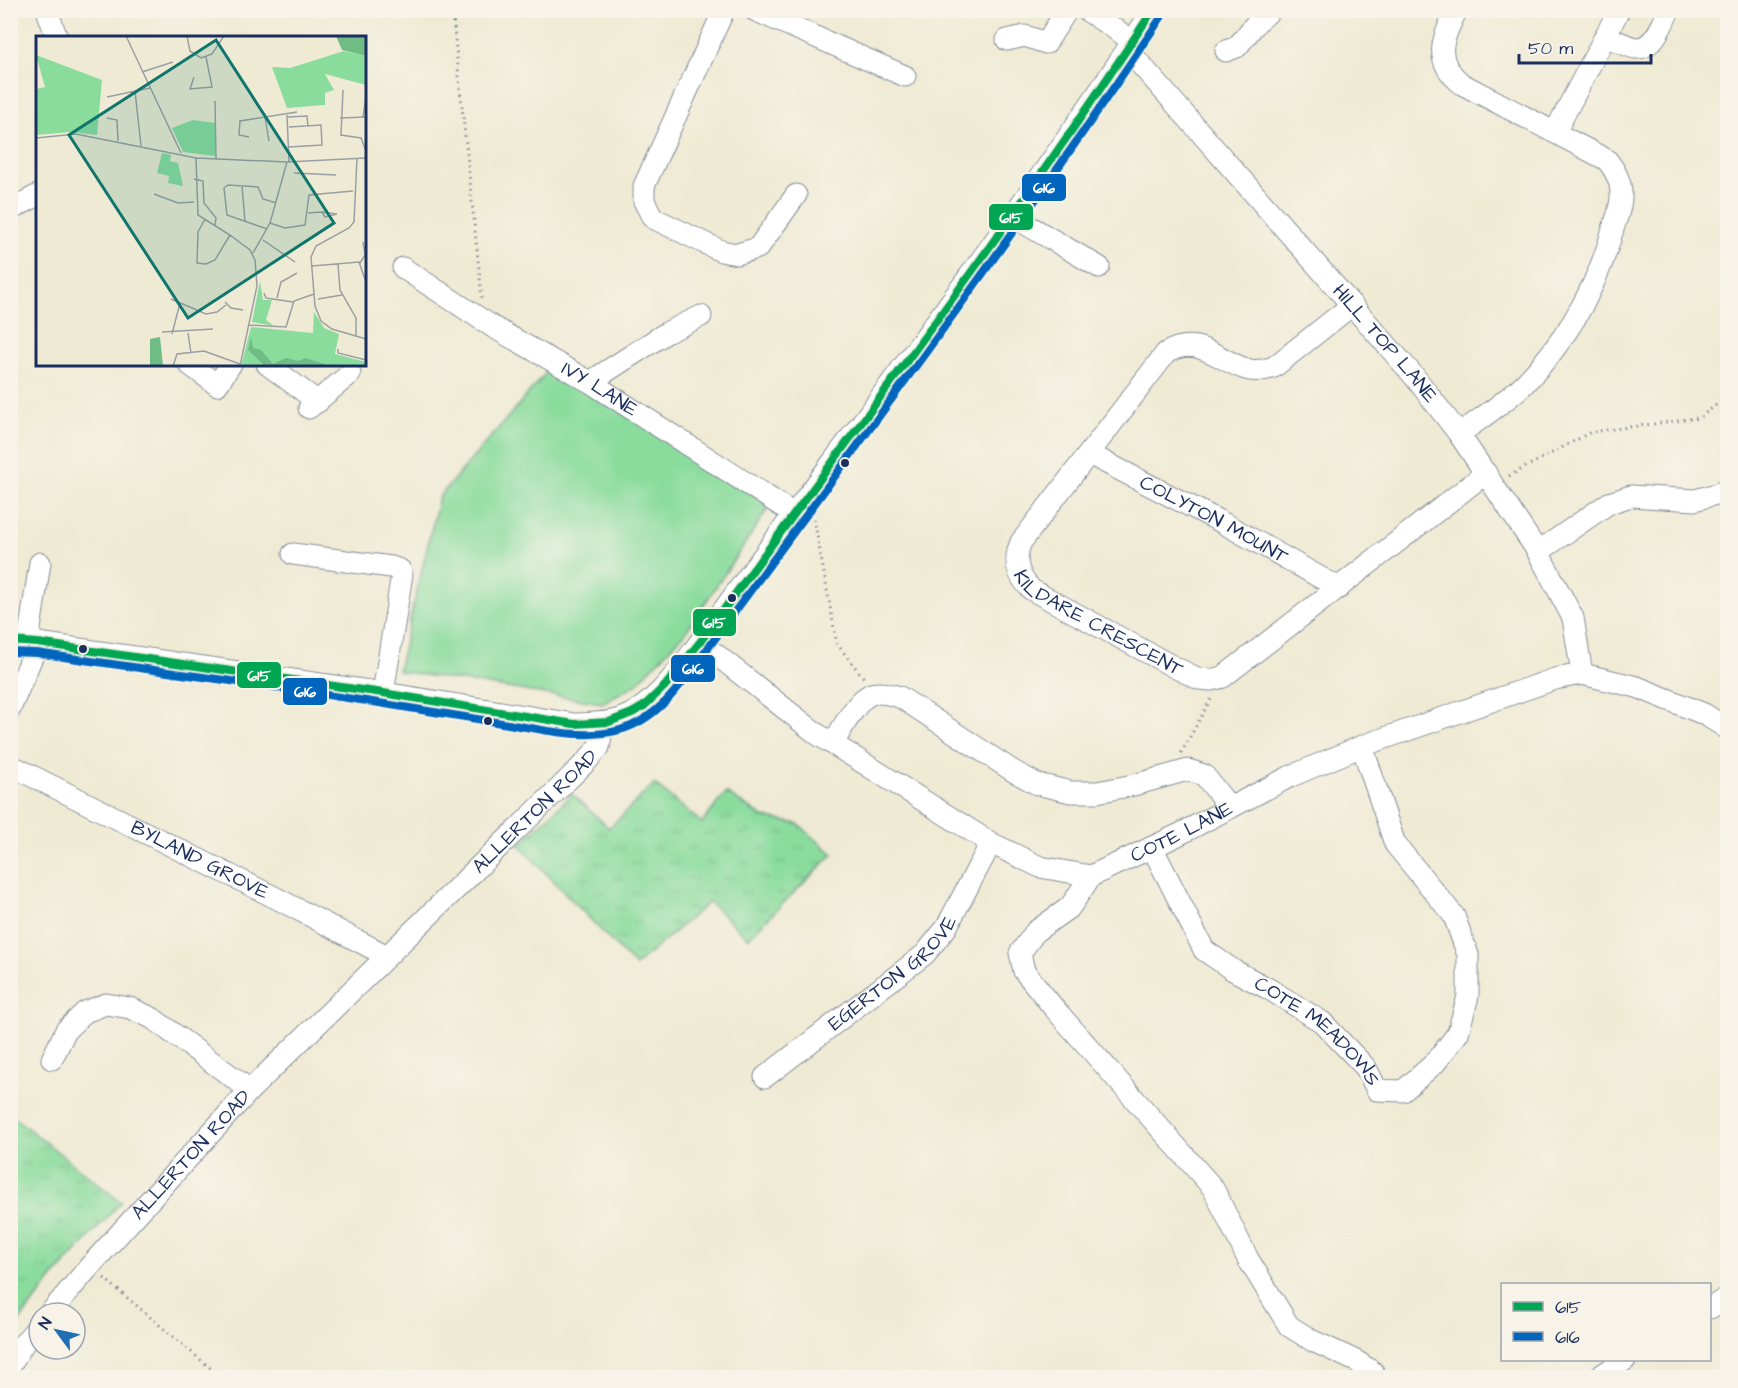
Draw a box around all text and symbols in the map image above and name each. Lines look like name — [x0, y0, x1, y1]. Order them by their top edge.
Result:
scale bar — [1519, 27, 1651, 65]
inset map — [36, 36, 366, 366]
text: 50 m — [1528, 36, 1573, 61]
line badge: 616 — [1021, 173, 1067, 202]
text: 616 — [1033, 177, 1055, 199]
line badge: 615 — [988, 203, 1034, 231]
text: 615 — [999, 207, 1023, 229]
street label: HILL TOP LANE — [1326, 278, 1444, 409]
street label: IVY LANE — [556, 355, 644, 423]
unlabelled marker — [839, 457, 851, 469]
street label: COLYTON MOUNT — [1135, 468, 1294, 571]
street label: KILDARE CRESCENT — [1006, 565, 1188, 684]
unlabelled marker — [726, 592, 738, 604]
line badge: 615 — [692, 608, 737, 637]
text: 615 — [702, 612, 726, 634]
unlabelled marker — [77, 643, 89, 655]
line badge: 616 — [670, 654, 716, 683]
text: 616 — [682, 658, 704, 680]
line badge: 615 — [236, 661, 282, 689]
text: 615 — [247, 665, 271, 687]
line badge: 616 — [282, 677, 328, 706]
text: 616 — [294, 681, 316, 703]
unlabelled marker — [482, 715, 494, 727]
street label: ALLERTON ROAD — [466, 744, 605, 880]
street label: COTE LANE — [1126, 795, 1238, 869]
street label: BYLAND GROVE — [126, 814, 274, 906]
street label: EGERTON GROVE — [822, 911, 964, 1038]
street label: COTE MEADOWS — [1249, 970, 1387, 1091]
street label: ALLERTON ROAD — [125, 1084, 257, 1226]
legend — [1501, 1283, 1711, 1361]
text: 615 — [1555, 1295, 1582, 1320]
north arrow — [27, 1301, 87, 1361]
text: N — [33, 1313, 57, 1334]
text: 616 — [1555, 1325, 1580, 1350]

